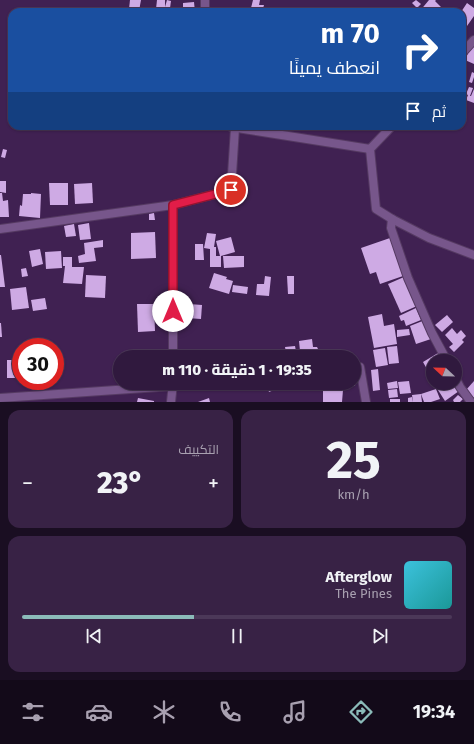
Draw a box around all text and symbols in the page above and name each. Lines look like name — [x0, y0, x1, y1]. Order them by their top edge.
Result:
text: 70 m — [321, 17, 380, 50]
icon: right — [394, 24, 446, 76]
text: انعطف يمينًا — [289, 57, 380, 79]
icon: arrive — [402, 100, 424, 122]
text: ثم — [432, 103, 446, 121]
pin — [214, 173, 248, 207]
icon: arrive — [220, 179, 242, 201]
position arrow — [152, 290, 194, 332]
speed limit sign: 30 — [12, 338, 64, 390]
north arrow — [426, 354, 462, 390]
map controls — [426, 354, 462, 390]
text: 19:35 · 1 دقيقة · 110 m — [162, 361, 312, 379]
text: 25 — [326, 429, 381, 492]
text: التكييف — [178, 442, 219, 457]
text: 23° — [97, 465, 144, 501]
text: − — [22, 470, 33, 497]
text: + — [208, 470, 219, 497]
text: km/h — [337, 487, 370, 502]
text: Afterglow — [326, 568, 392, 586]
text: The Pines — [335, 586, 392, 601]
icon: previous — [83, 625, 105, 647]
icon: pause — [226, 625, 248, 647]
icon: next — [369, 625, 391, 647]
icon: filters — [19, 698, 47, 726]
icon: car — [85, 698, 113, 726]
icon: climate — [150, 698, 178, 726]
icon: phone — [216, 698, 244, 726]
icon: music — [281, 698, 309, 726]
icon: directions — [347, 698, 375, 726]
text: 19:34 — [413, 701, 455, 723]

